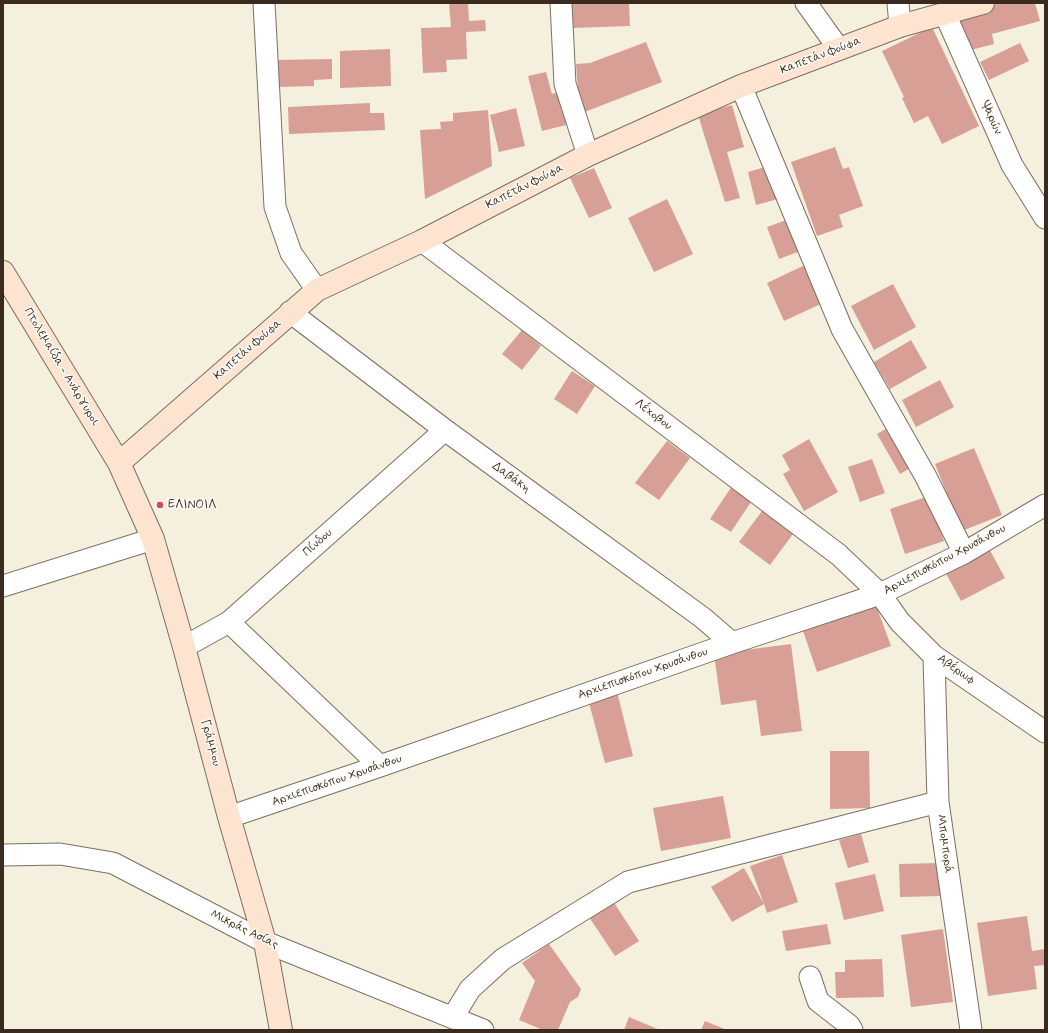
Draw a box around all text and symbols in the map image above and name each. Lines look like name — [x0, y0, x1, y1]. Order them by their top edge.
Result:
street label: Καπετάν Φούφα — [779, 34, 863, 78]
street label: Ψαρών — [977, 99, 1005, 137]
street label: Καπετάν Φούφα — [484, 161, 566, 213]
street label: Πτολεμαίδα - Ανάργυροι — [20, 305, 102, 429]
street label: Καπετάν Φούφα — [211, 317, 285, 383]
street label: Λέχοβου — [632, 396, 674, 434]
street label: Δαβάκη — [489, 459, 533, 497]
place label: ΕΛΙΝΟΙΛ — [168, 498, 216, 512]
marker: ΕΛΙΝΟΙΛ — [155, 500, 165, 510]
street label: Αρχιεπισκόπου Χρυσάνθου — [881, 522, 1009, 598]
street label: Πίνδου — [300, 526, 336, 560]
street label: Αρχιεπισκόπου Χρυσάνθου — [576, 645, 710, 703]
street label: Αβέρωφ — [934, 652, 978, 688]
street label: Γράμμου — [197, 718, 223, 768]
street label: Αρχιεπισκόπου Χρυσάνθου — [270, 752, 404, 810]
street label: Μπομπορά — [933, 814, 955, 874]
street label: Μικράς Ασίας — [208, 907, 280, 953]

